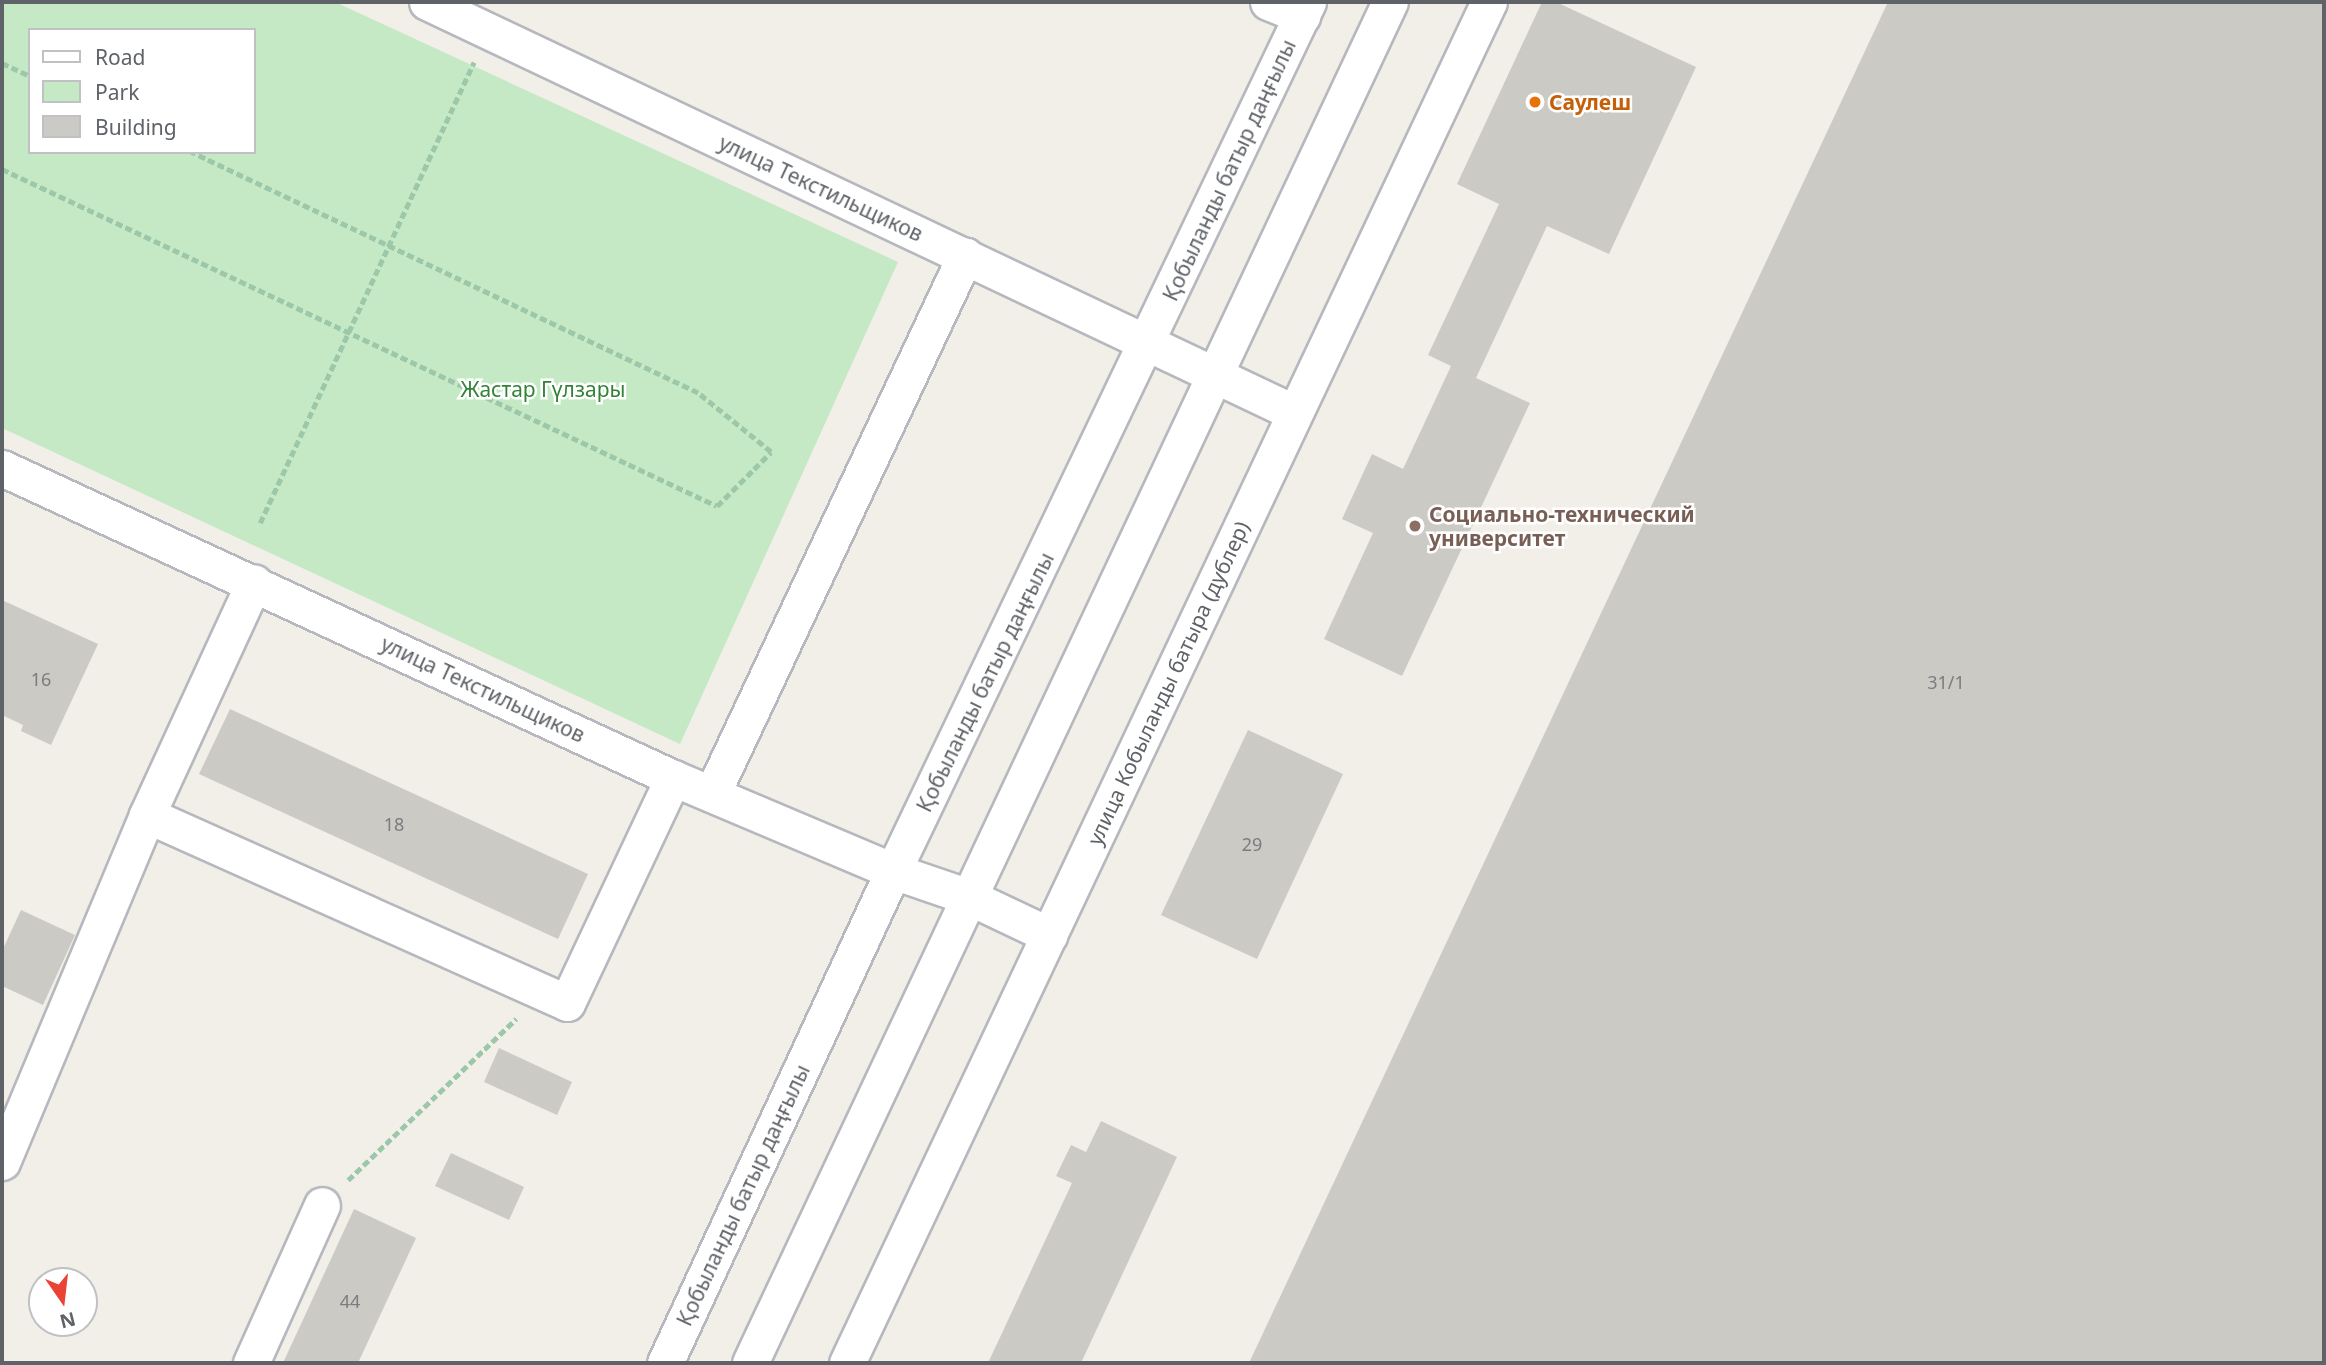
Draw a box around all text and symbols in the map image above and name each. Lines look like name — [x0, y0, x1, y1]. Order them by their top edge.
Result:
legend — [28, 28, 256, 154]
street label: Қобыланды батыр даңғылы — [1157, 35, 1301, 305]
text: Road — [95, 43, 145, 71]
text: Park — [95, 78, 139, 106]
place label: Саулеш — [1549, 89, 1631, 115]
marker: Саулеш — [1527, 94, 1543, 110]
text: Building — [95, 113, 177, 141]
street label: улица Текстильщиков — [715, 130, 927, 246]
park label: Жастар Гүлзары — [461, 376, 625, 402]
place label: Социально-технический университет — [1429, 501, 1695, 551]
street label: улица Кобыланды батыра (дублер) — [1082, 517, 1254, 849]
marker: Социально-технический университет — [1407, 518, 1423, 534]
street label: Қобыланды батыр даңғылы — [911, 548, 1059, 816]
street label: улица Текстильщиков — [377, 631, 589, 747]
house number: 16 — [31, 668, 51, 690]
house number: 31/1 — [1927, 671, 1965, 693]
house number: 18 — [384, 813, 404, 835]
house number: 29 — [1242, 833, 1262, 855]
street label: Қобыланды батыр даңғылы — [671, 1060, 815, 1330]
north arrow — [28, 1267, 98, 1337]
house number: 44 — [340, 1290, 360, 1312]
text: N — [57, 1306, 78, 1335]

